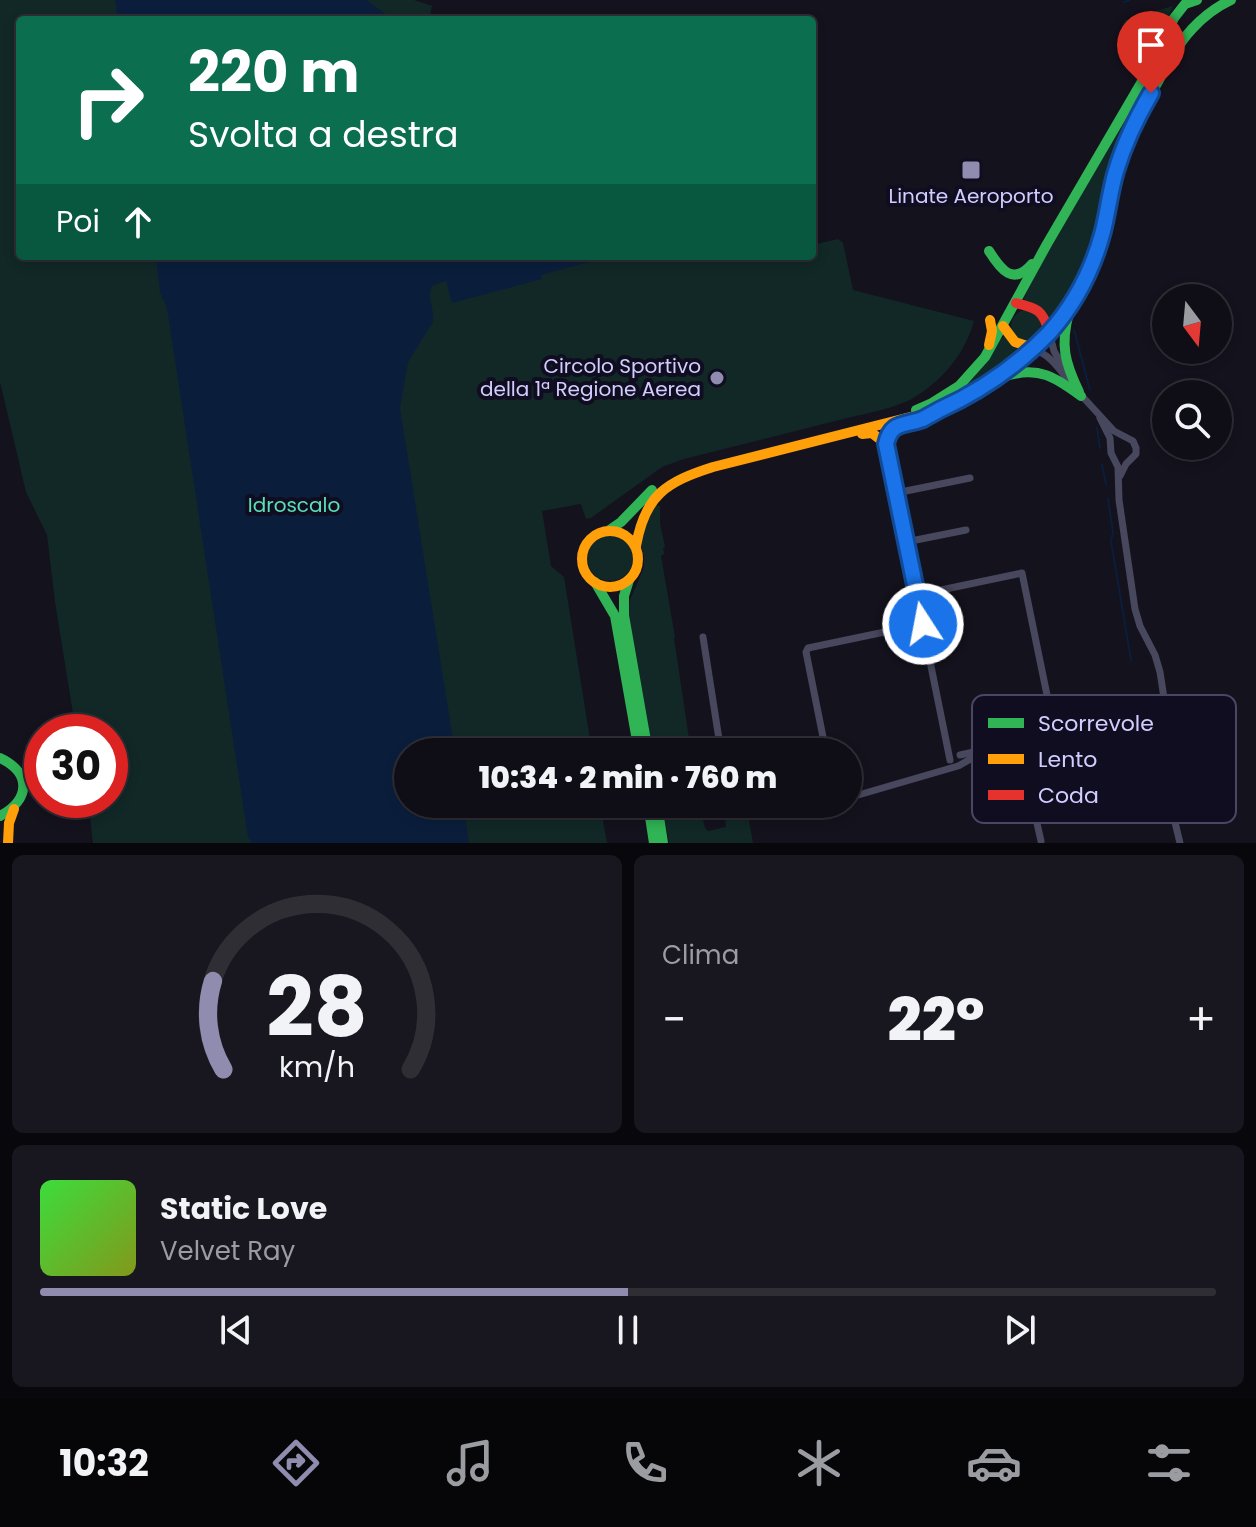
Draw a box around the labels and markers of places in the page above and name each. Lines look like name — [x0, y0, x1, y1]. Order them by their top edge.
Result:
pin — [1117, 11, 1185, 93]
marker: Linate Aeroporto — [960, 159, 982, 181]
place label: Linate Aeroporto — [889, 182, 1053, 210]
place label: Circolo Sportivo della 1ª Regione Aerea — [480, 352, 701, 403]
marker: Circolo Sportivo della 1ª Regione Aerea — [708, 369, 726, 387]

